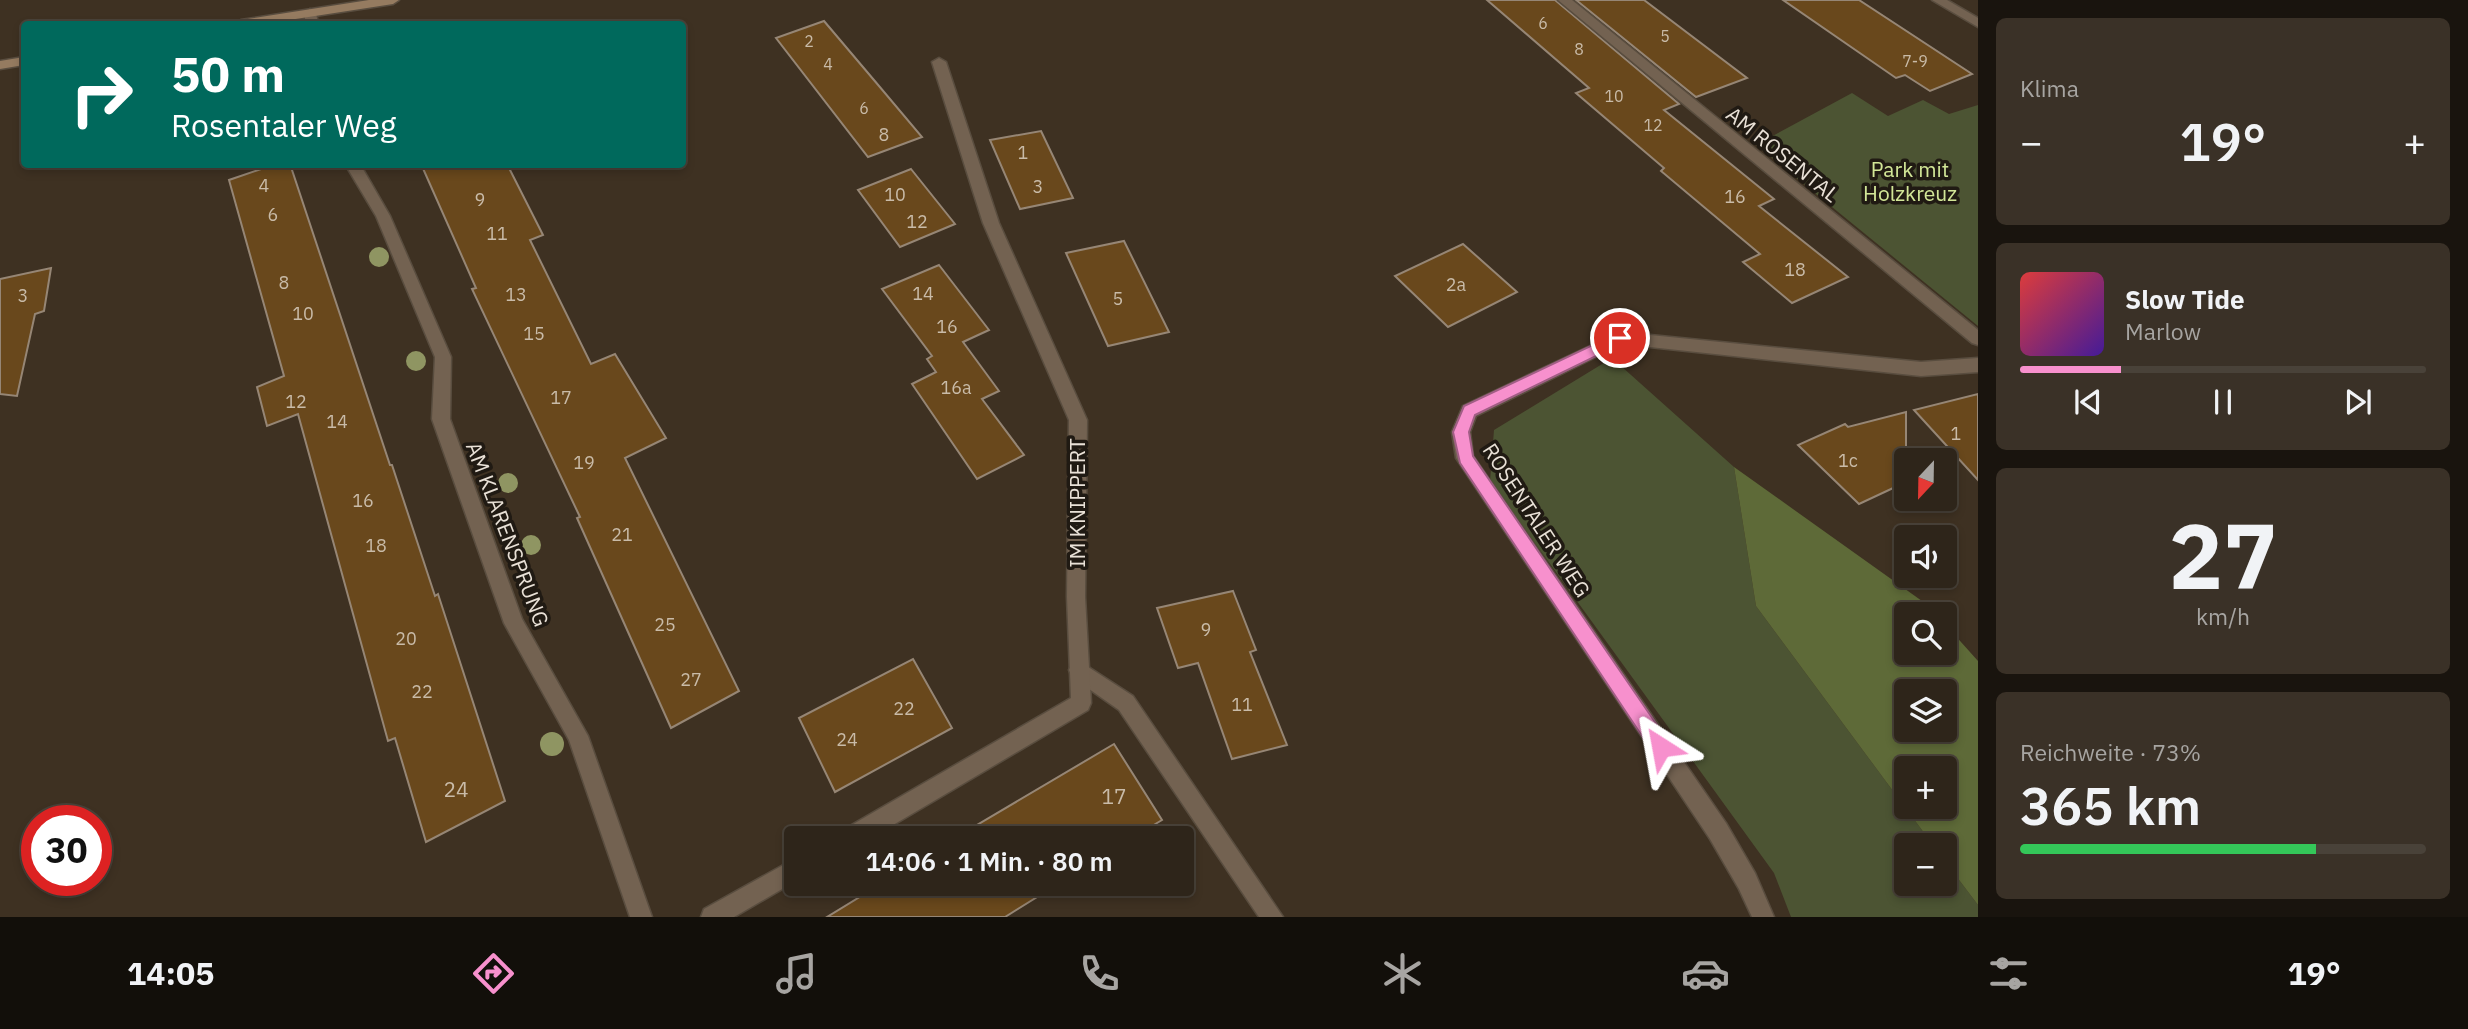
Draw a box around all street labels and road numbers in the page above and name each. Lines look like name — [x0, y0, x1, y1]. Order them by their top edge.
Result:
street label: AM ROSENTAL — [1721, 100, 1845, 208]
street label: AM KLARENSPRUNG — [460, 438, 556, 630]
street label: IM KNIPPERT — [1063, 438, 1091, 568]
street label: ROSENTALER WEG — [1477, 438, 1597, 602]

